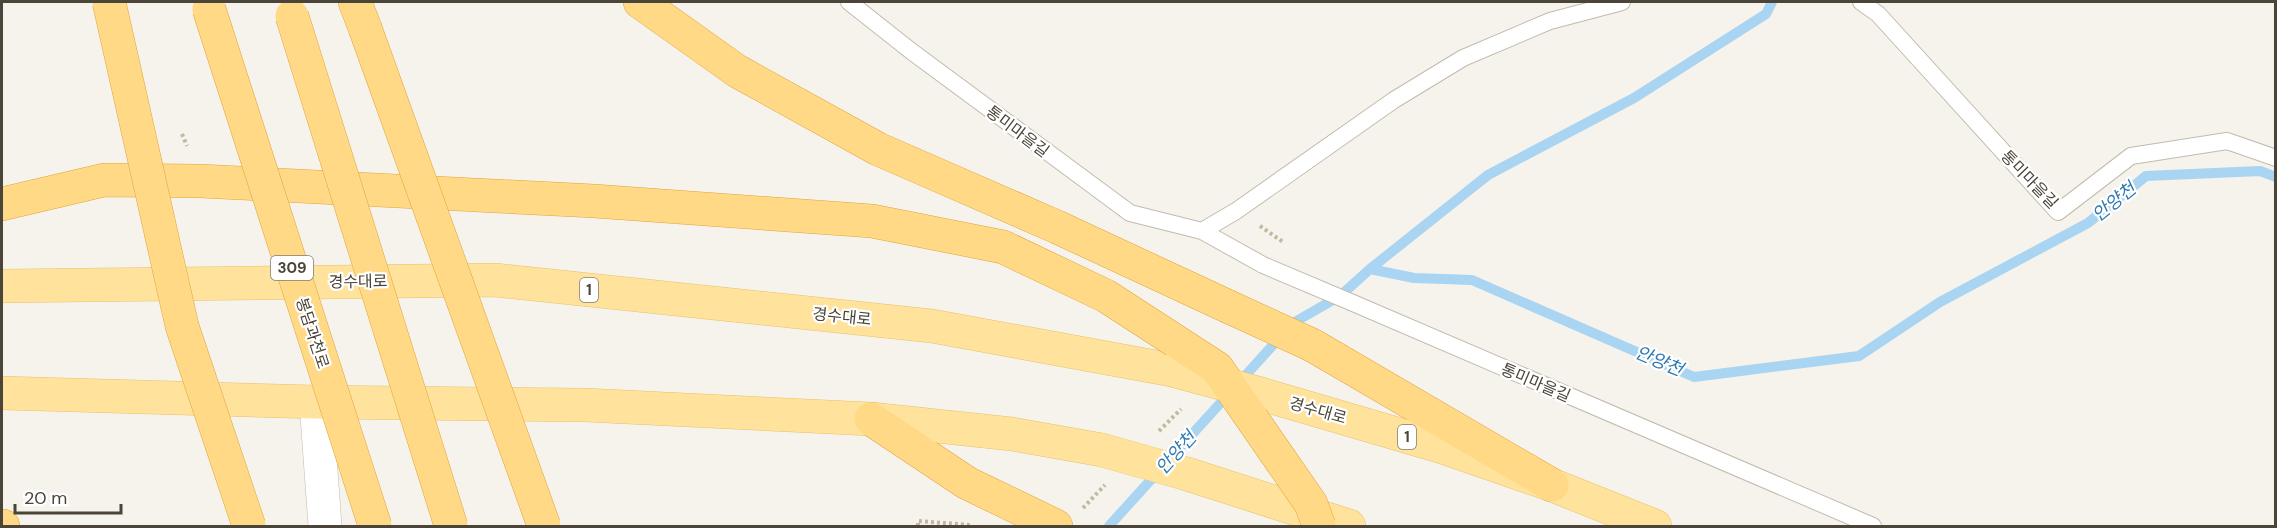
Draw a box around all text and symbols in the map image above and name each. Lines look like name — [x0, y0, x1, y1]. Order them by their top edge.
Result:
street label: 통미마을길 — [982, 101, 1053, 162]
street label: 통미마을길 — [1997, 146, 2063, 213]
water label: 안양천 — [2087, 176, 2143, 227]
road number: 309 — [271, 256, 313, 280]
street label: 경수대로 — [328, 270, 388, 293]
road number: 1 — [580, 278, 598, 302]
street label: 봉담과천로 — [291, 295, 334, 372]
street label: 경수대로 — [812, 303, 873, 330]
water label: 안양천 — [1631, 340, 1689, 383]
street label: 통미마을길 — [1498, 358, 1574, 407]
street label: 경수대로 — [1287, 392, 1349, 429]
water label: 안양천 — [1150, 425, 1203, 479]
road number: 1 — [1398, 425, 1416, 449]
scale bar — [15, 477, 122, 515]
text: 20 m — [24, 486, 67, 510]

